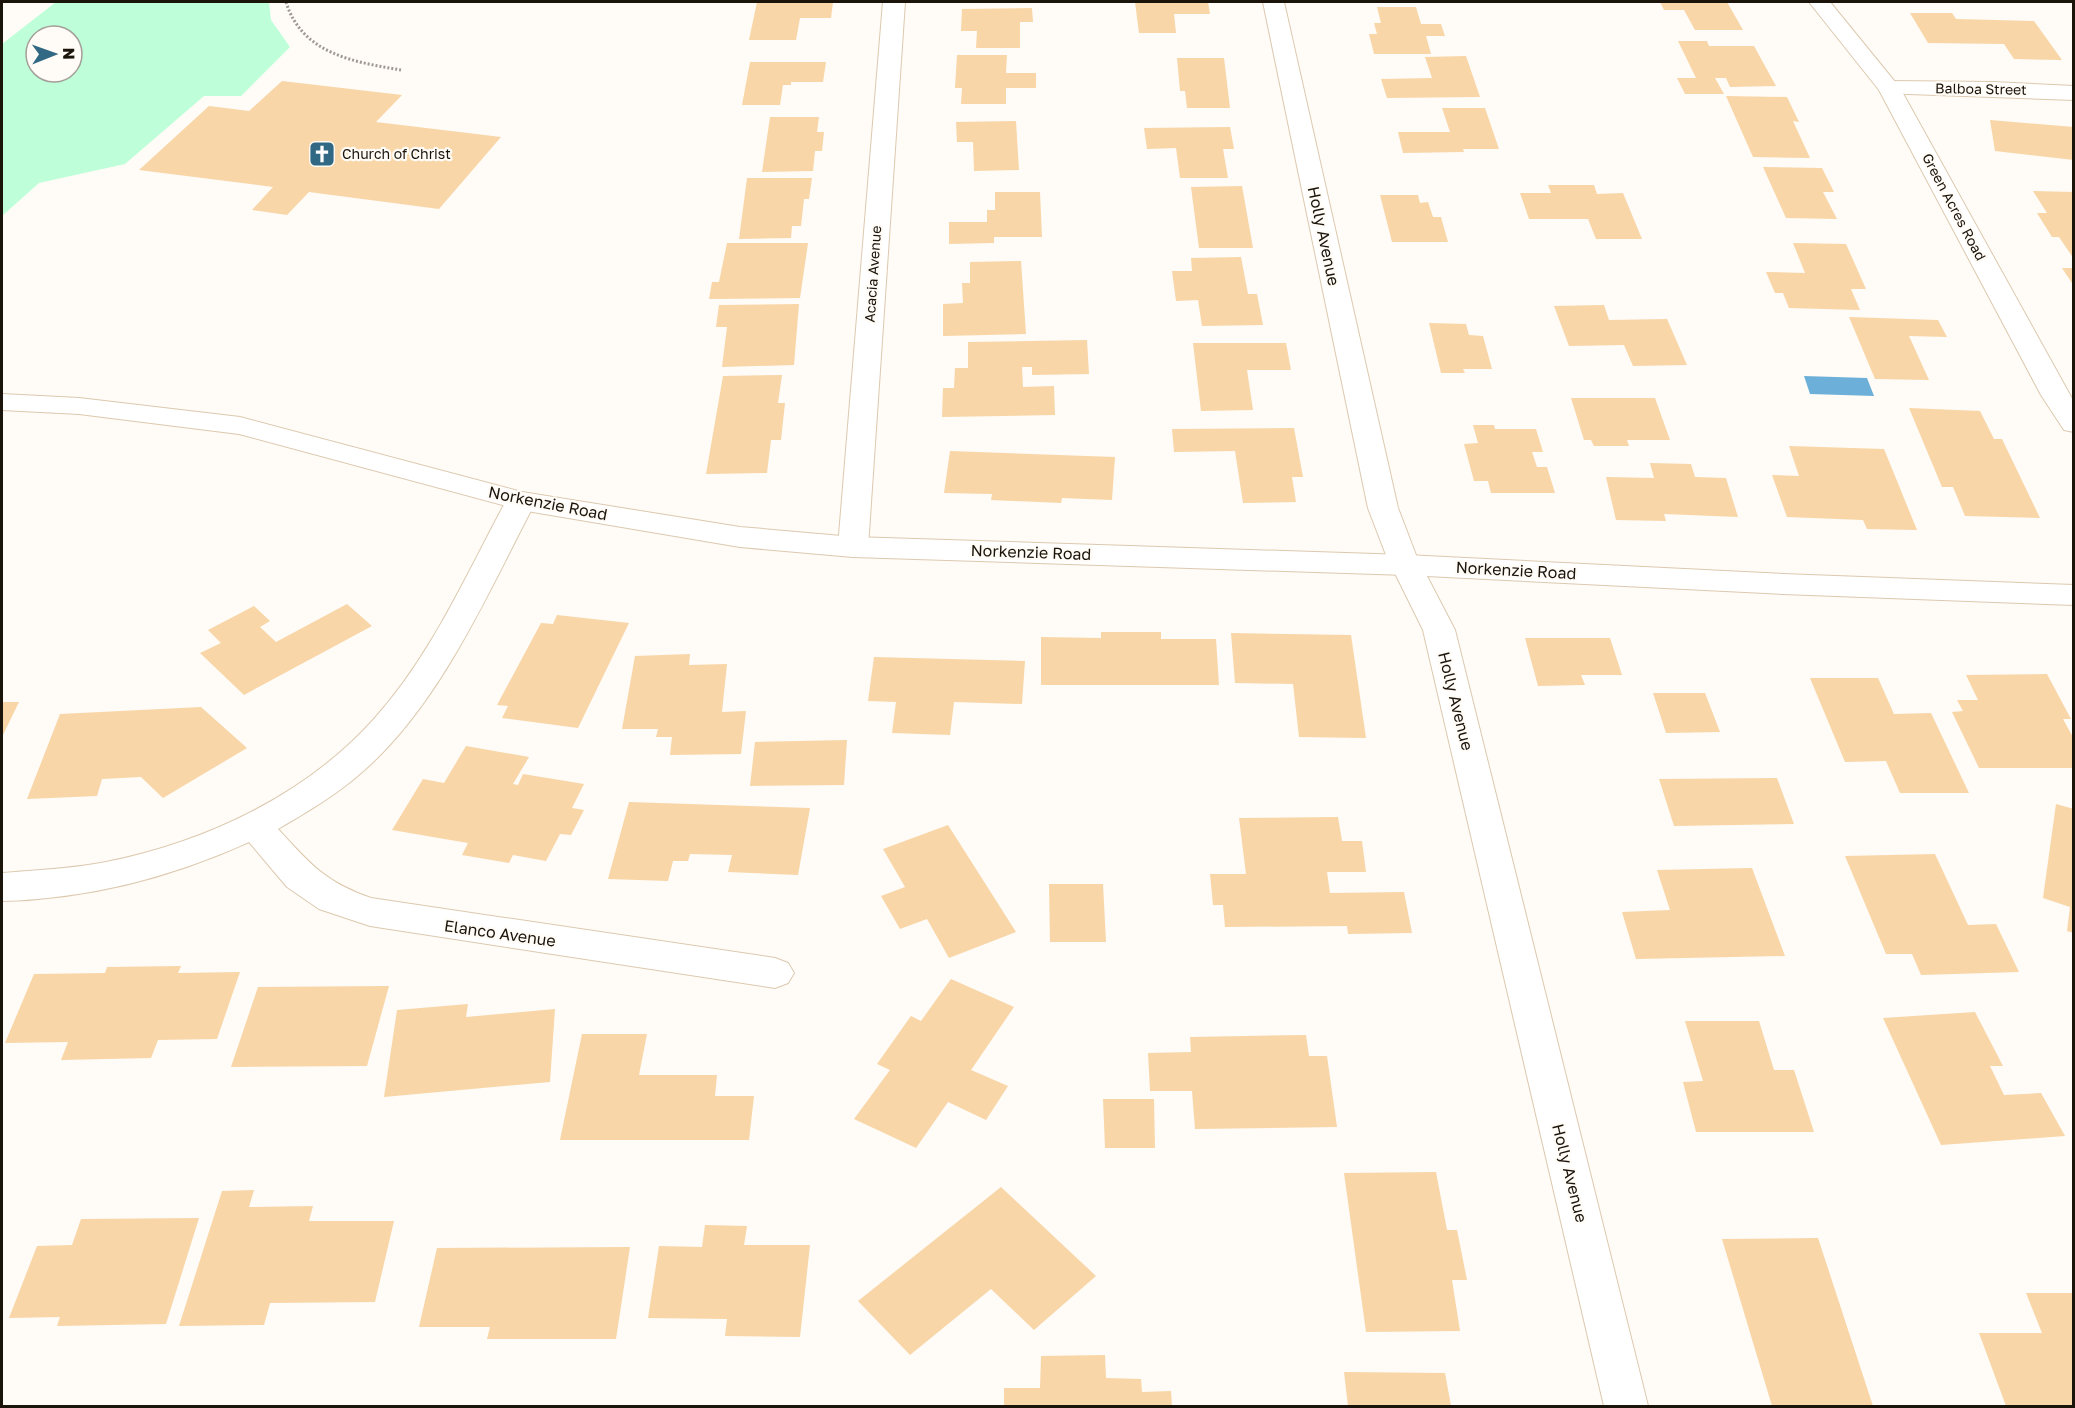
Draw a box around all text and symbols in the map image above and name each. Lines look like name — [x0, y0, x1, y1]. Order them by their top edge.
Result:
north arrow — [24, 24, 84, 84]
text: N — [59, 47, 79, 60]
street label: Balboa Street — [1935, 79, 2027, 98]
church icon: Church of Christ — [307, 139, 337, 169]
place label: Church of Christ — [342, 145, 451, 162]
street label: Green Acres Road — [1919, 150, 1990, 263]
street label: Holly Avenue — [1304, 184, 1344, 288]
street label: Acacia Avenue — [861, 225, 884, 323]
street label: Norkenzie Road — [487, 482, 609, 524]
street label: Norkenzie Road — [970, 540, 1092, 564]
street label: Norkenzie Road — [1455, 557, 1577, 583]
street label: Holly Avenue — [1434, 650, 1478, 752]
street label: Elanco Avenue — [443, 915, 557, 951]
street label: Holly Avenue — [1548, 1122, 1592, 1224]

